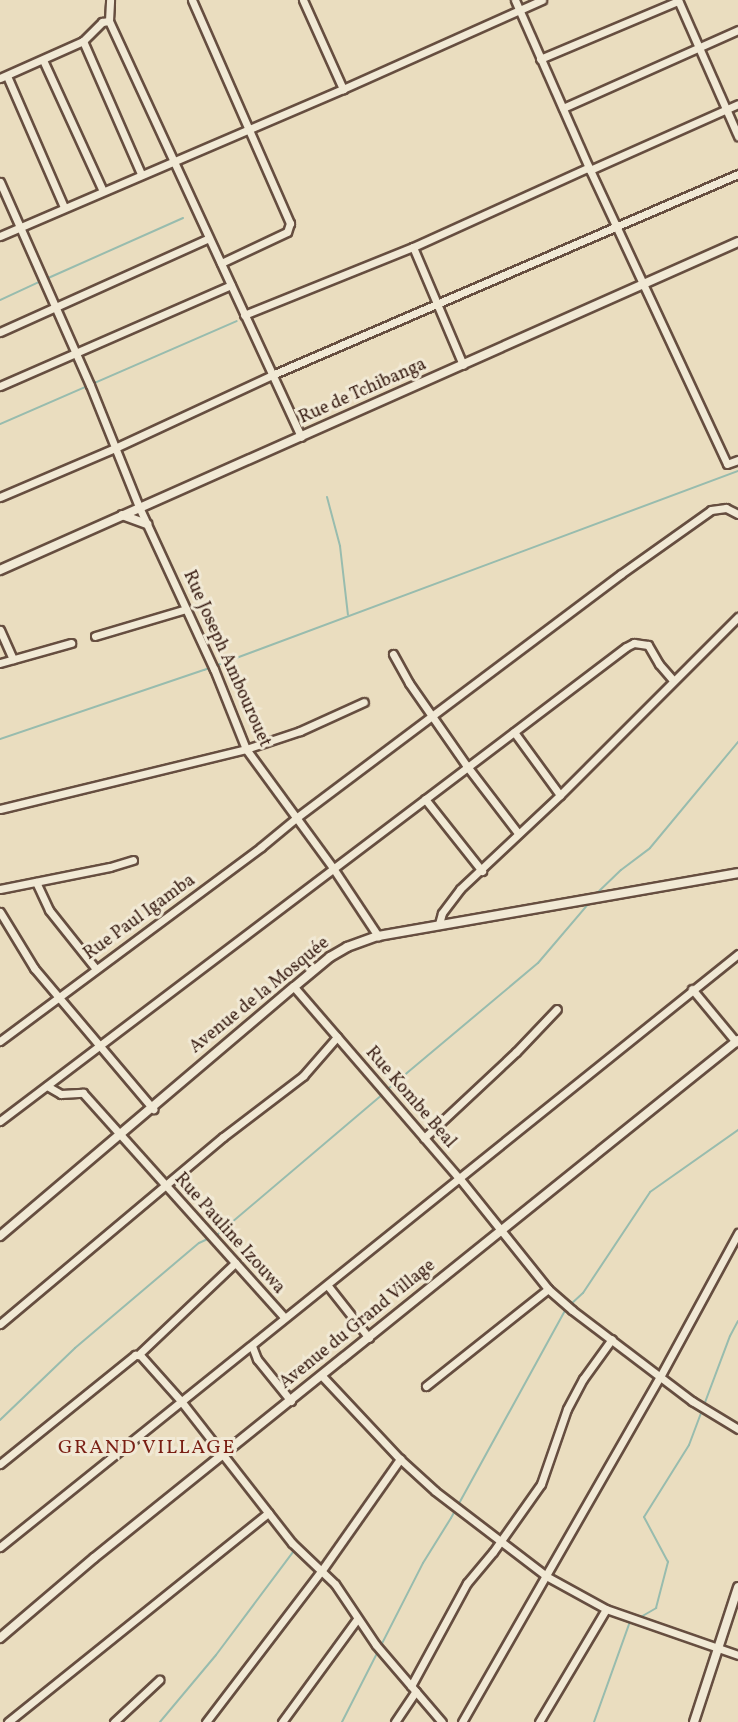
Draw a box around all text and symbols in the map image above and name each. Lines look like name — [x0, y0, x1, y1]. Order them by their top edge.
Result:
street label: Rue de Tchibanga — [296, 354, 430, 430]
street label: Rue Joseph Ambourouet — [177, 567, 275, 751]
street label: Rue Paul Igamba — [80, 870, 200, 966]
street label: Avenue de la Mosquée — [186, 933, 334, 1059]
street label: Rue Kombe Beal — [360, 1043, 460, 1153]
street label: Rue Pauline Izouwa — [169, 1169, 289, 1299]
street label: Avenue du Grand Village — [275, 1255, 441, 1395]
district label: GRAND VILLAGE — [58, 1436, 236, 1460]

